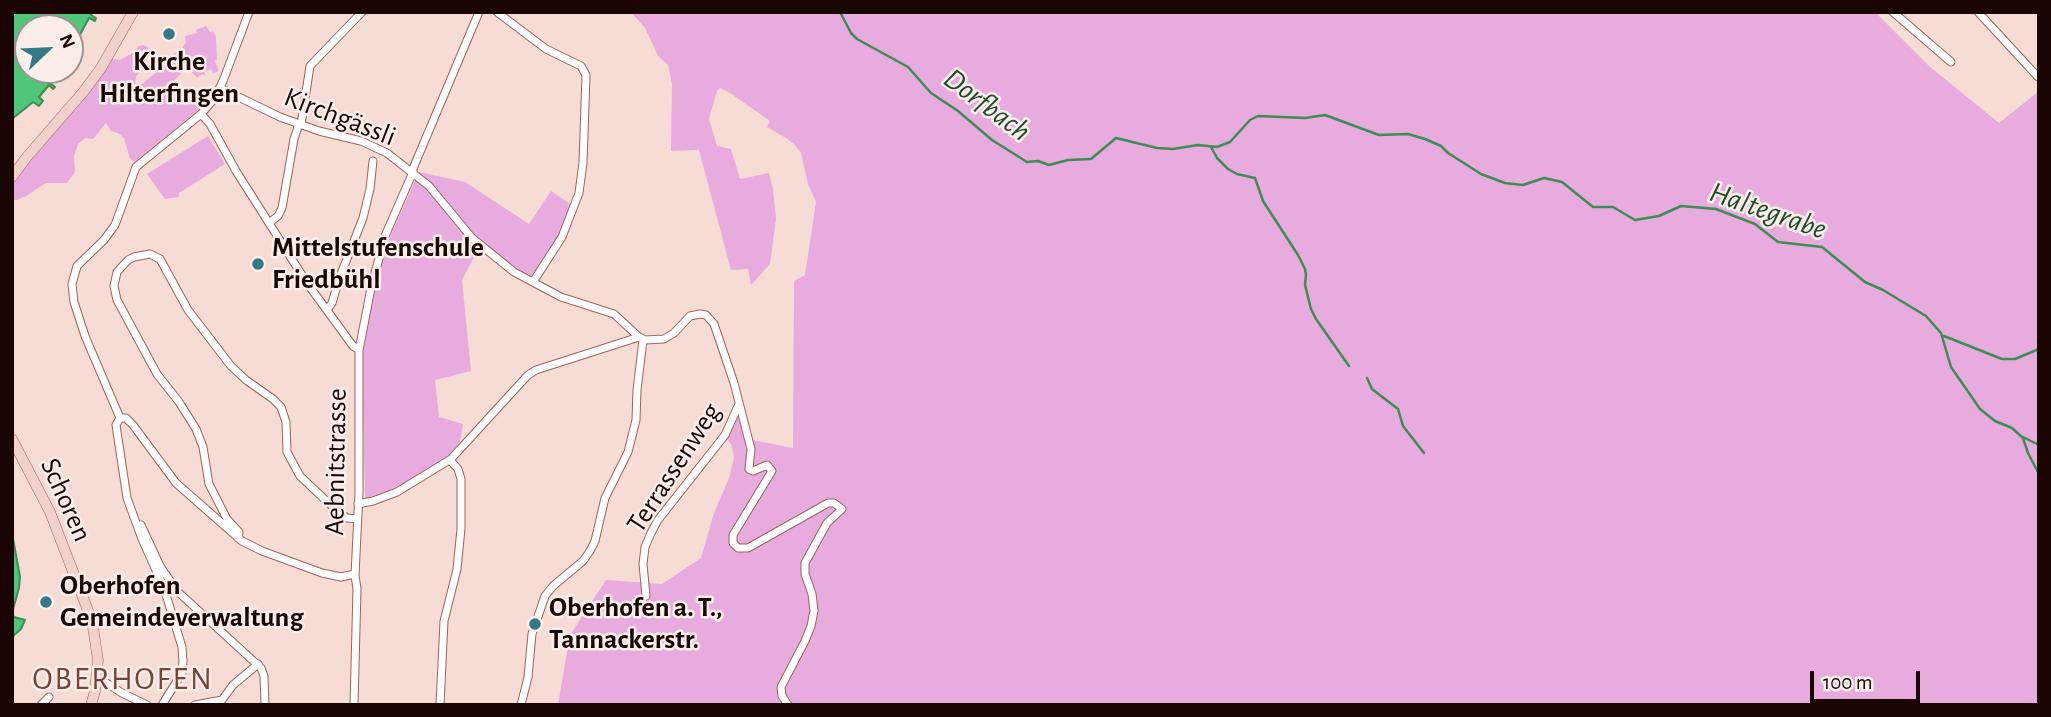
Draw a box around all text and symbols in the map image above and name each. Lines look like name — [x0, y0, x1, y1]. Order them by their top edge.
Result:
north arrow — [14, 14, 84, 84]
marker: Kirche Hilterfingen — [161, 26, 177, 42]
text: N — [56, 32, 78, 51]
place label: Kirche Hilterfingen — [99, 45, 239, 111]
water label: Dorfbach — [936, 61, 1038, 149]
street label: Kirchgässli — [279, 80, 401, 154]
water label: Haltegrabe — [1705, 174, 1831, 248]
place label: Mittelstufenschule Friedbühl — [272, 231, 484, 297]
marker: Mittelstufenschule Friedbühl — [250, 256, 266, 272]
street label: Aebnitstrasse — [318, 388, 354, 536]
street label: Terrassenweg — [620, 397, 728, 539]
street label: Schoren — [33, 453, 99, 547]
place label: Oberhofen Gemeindeverwaltung — [60, 569, 303, 635]
place label: Oberhofen a. T., Tannackerstr. — [549, 591, 722, 657]
marker: Oberhofen Gemeindeverwaltung — [38, 594, 54, 610]
marker: Oberhofen a. T., Tannackerstr. — [527, 616, 543, 632]
scale bar — [1813, 658, 1923, 702]
district label: OBERHOFEN — [33, 660, 213, 698]
text: 100 m — [1823, 672, 1873, 693]

